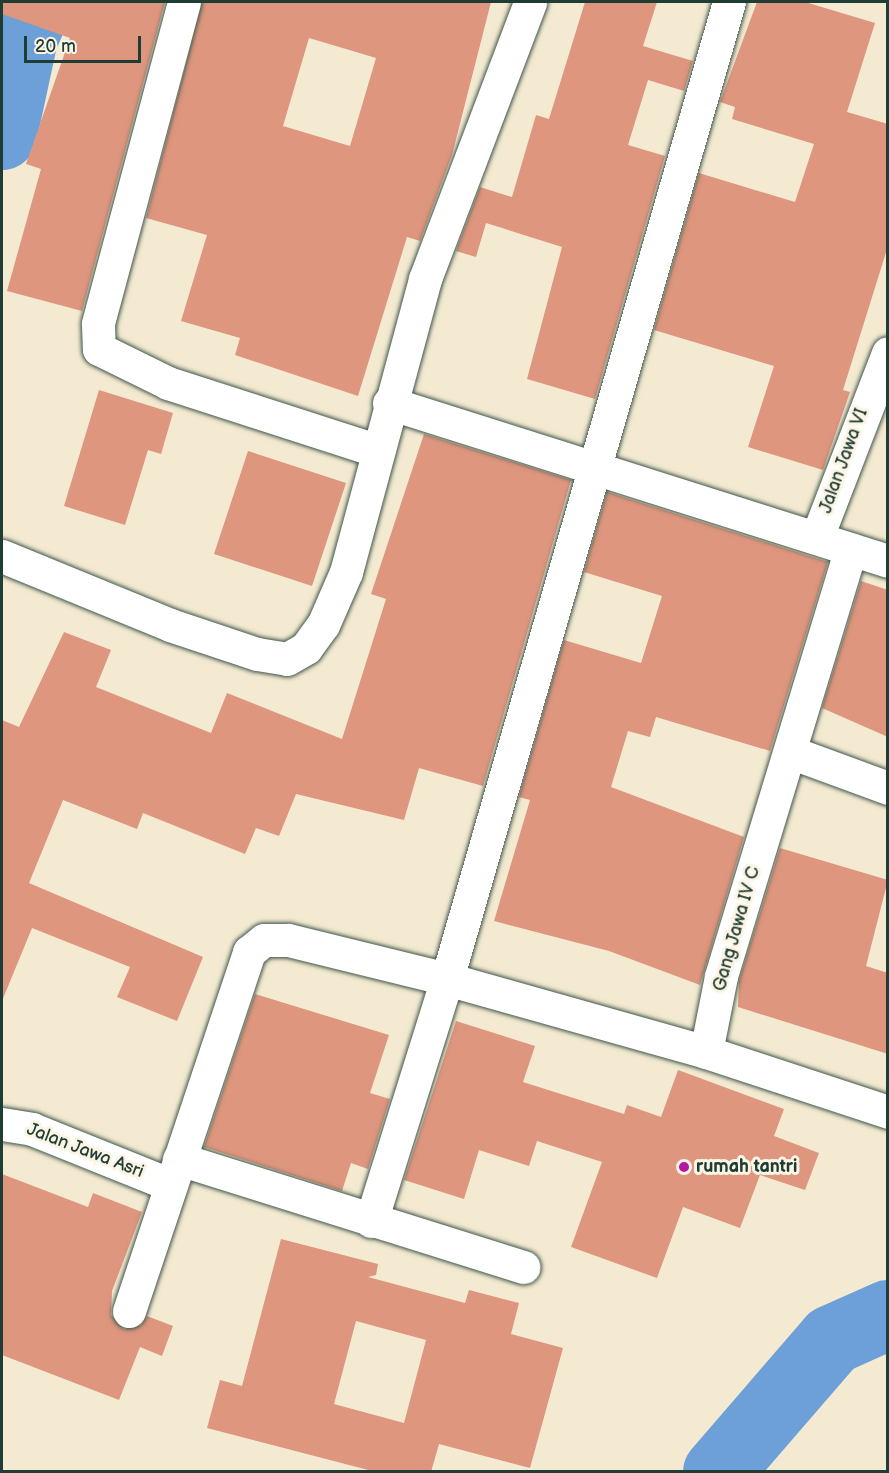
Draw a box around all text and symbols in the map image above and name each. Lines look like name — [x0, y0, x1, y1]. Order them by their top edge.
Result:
scale bar — [27, 24, 144, 62]
text: 20 m — [35, 36, 76, 57]
street label: Jalan Jawa VI — [815, 405, 873, 517]
street label: Gang Jawa IV C — [709, 864, 765, 994]
street label: Jalan Jawa Asri — [23, 1119, 147, 1183]
place label: rumah tantri — [696, 1156, 797, 1178]
marker: rumah tantri — [677, 1160, 691, 1174]

